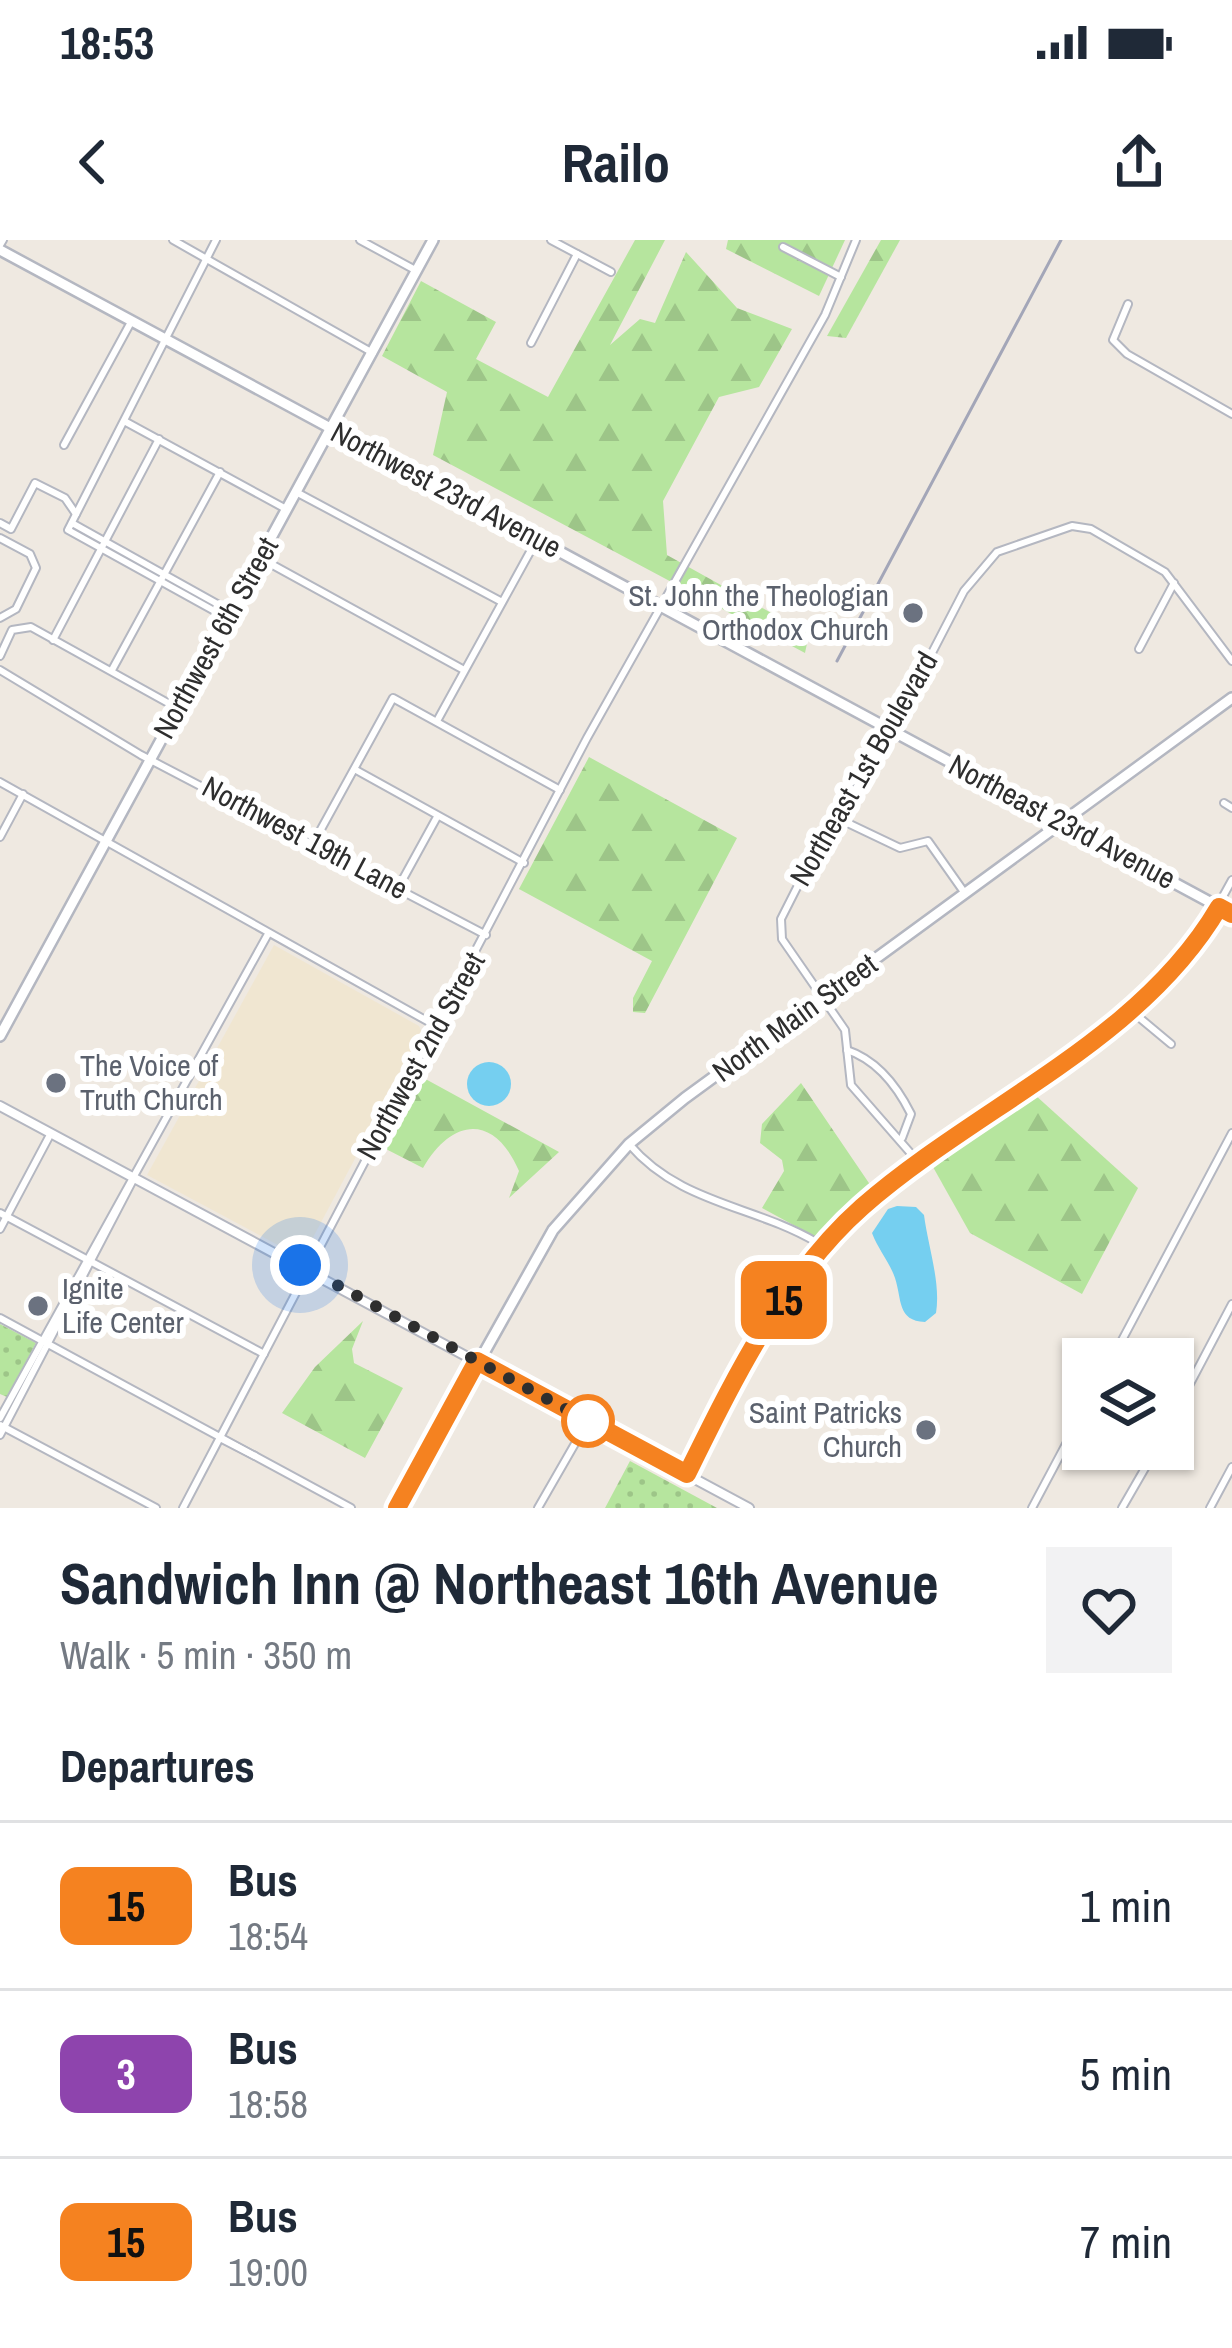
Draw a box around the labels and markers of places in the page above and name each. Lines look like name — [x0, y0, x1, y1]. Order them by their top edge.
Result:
place label: St. John the Theologian Orthodox Church — [628, 575, 889, 649]
marker: St. John the Theologian Orthodox Church — [900, 600, 926, 626]
place label: The Voice of Truth Church — [80, 1045, 223, 1119]
marker: The Voice of Truth Church — [43, 1070, 69, 1096]
place label: Ignite Life Center — [62, 1268, 185, 1342]
marker: Ignite Life Center — [25, 1293, 51, 1319]
place label: Saint Patricks Church — [749, 1392, 902, 1466]
unlabelled marker — [563, 1396, 613, 1446]
marker: Saint Patricks Church — [913, 1417, 939, 1443]

